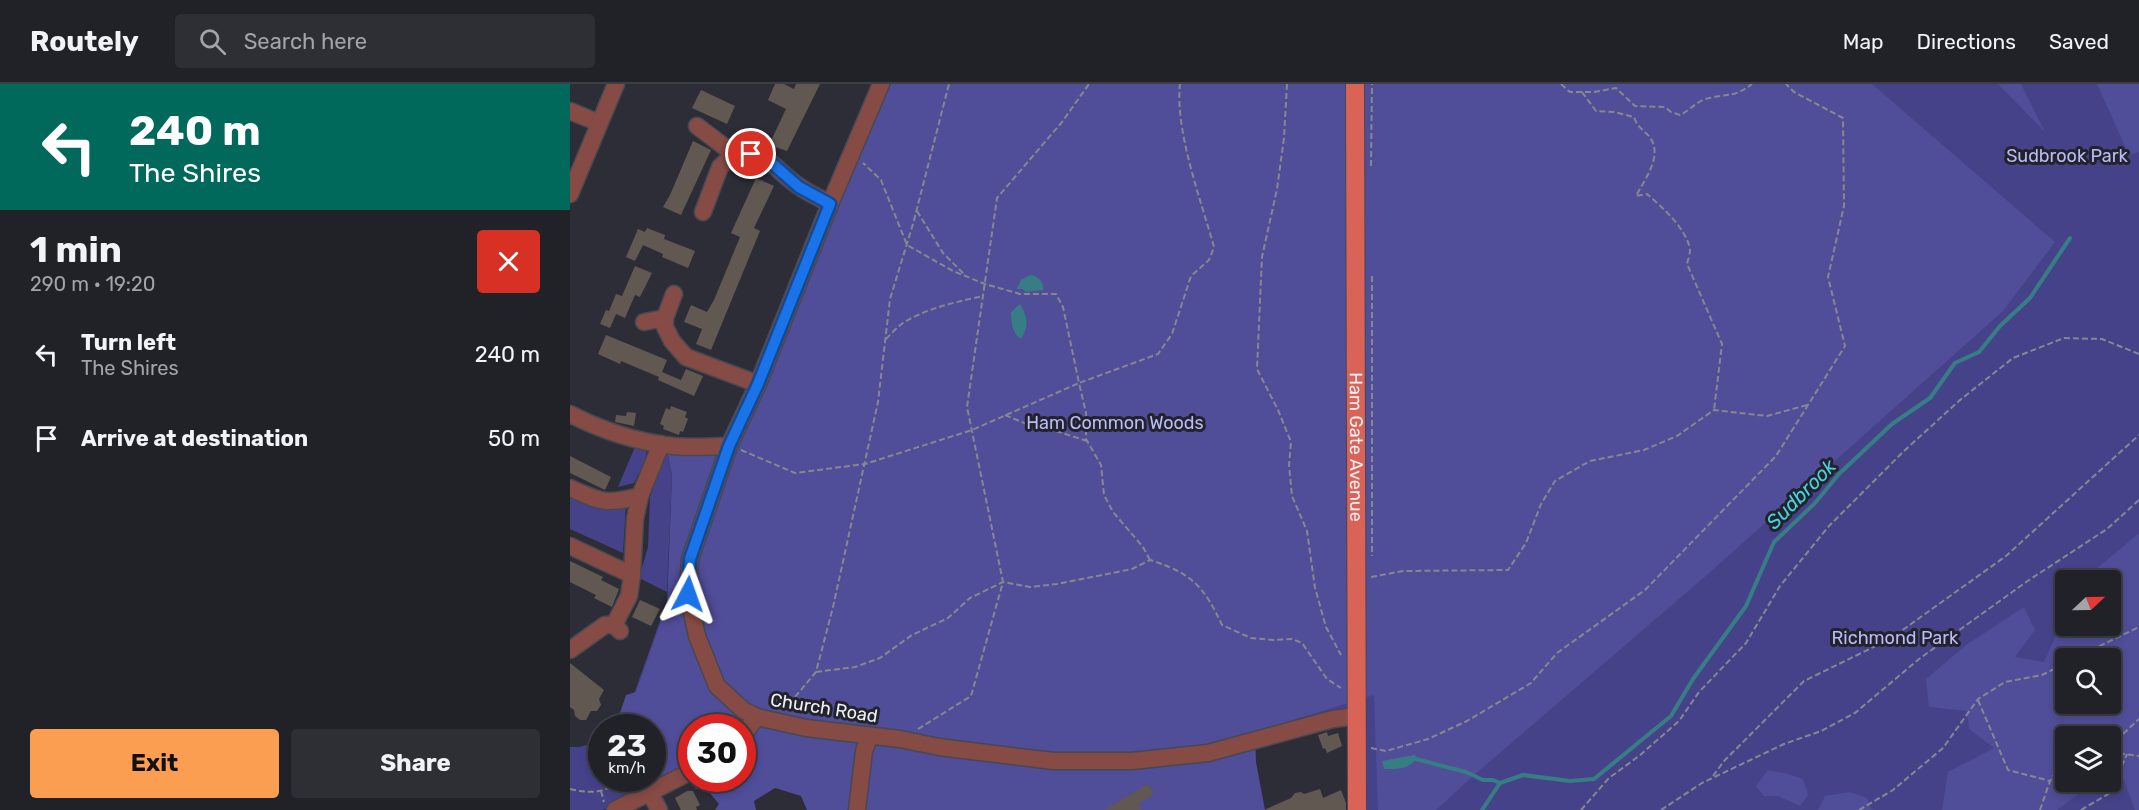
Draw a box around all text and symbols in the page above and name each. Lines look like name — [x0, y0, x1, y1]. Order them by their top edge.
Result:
search box — [175, 14, 595, 68]
text: Routely — [30, 25, 139, 58]
icon: search — [196, 25, 229, 58]
text: Search here — [244, 28, 367, 55]
text: Map — [1843, 29, 1884, 54]
text: Directions — [1917, 29, 2016, 54]
text: Saved — [2049, 29, 2109, 54]
text: 240 m — [129, 106, 261, 156]
icon: left — [30, 108, 108, 186]
pin — [725, 128, 776, 179]
icon: arrive — [734, 137, 767, 170]
park label: Sudbrook Park — [2006, 145, 2129, 167]
text: The Shires — [129, 157, 261, 189]
text: 1 min — [30, 228, 122, 271]
button: close — [477, 230, 540, 293]
text: 290 m · 19:20 — [30, 272, 155, 296]
text: Turn left — [81, 329, 176, 356]
icon: left — [30, 338, 63, 371]
text: 240 m — [475, 341, 540, 368]
text: The Shires — [81, 356, 179, 380]
street label: Ham Gate Avenue — [1345, 372, 1367, 522]
park label: Ham Common Woods — [1026, 412, 1204, 434]
icon: arrive — [30, 422, 63, 455]
text: Arrive at destination — [81, 425, 308, 452]
text: 50 m — [488, 425, 540, 452]
water label: Sudbrook — [1761, 454, 1841, 534]
position arrow — [656, 562, 720, 626]
north arrow — [2055, 570, 2121, 636]
map controls — [2055, 570, 2121, 792]
park label: Richmond Park — [1832, 627, 1959, 649]
button: search — [2055, 648, 2121, 714]
street label: Church Road — [769, 689, 879, 727]
speed limit sign: 30 — [678, 714, 756, 792]
button: layers — [2055, 726, 2121, 792]
text: 23 — [607, 728, 647, 764]
button: Exit — [30, 729, 279, 798]
button: Share — [291, 729, 540, 798]
text: km/h — [608, 759, 646, 777]

